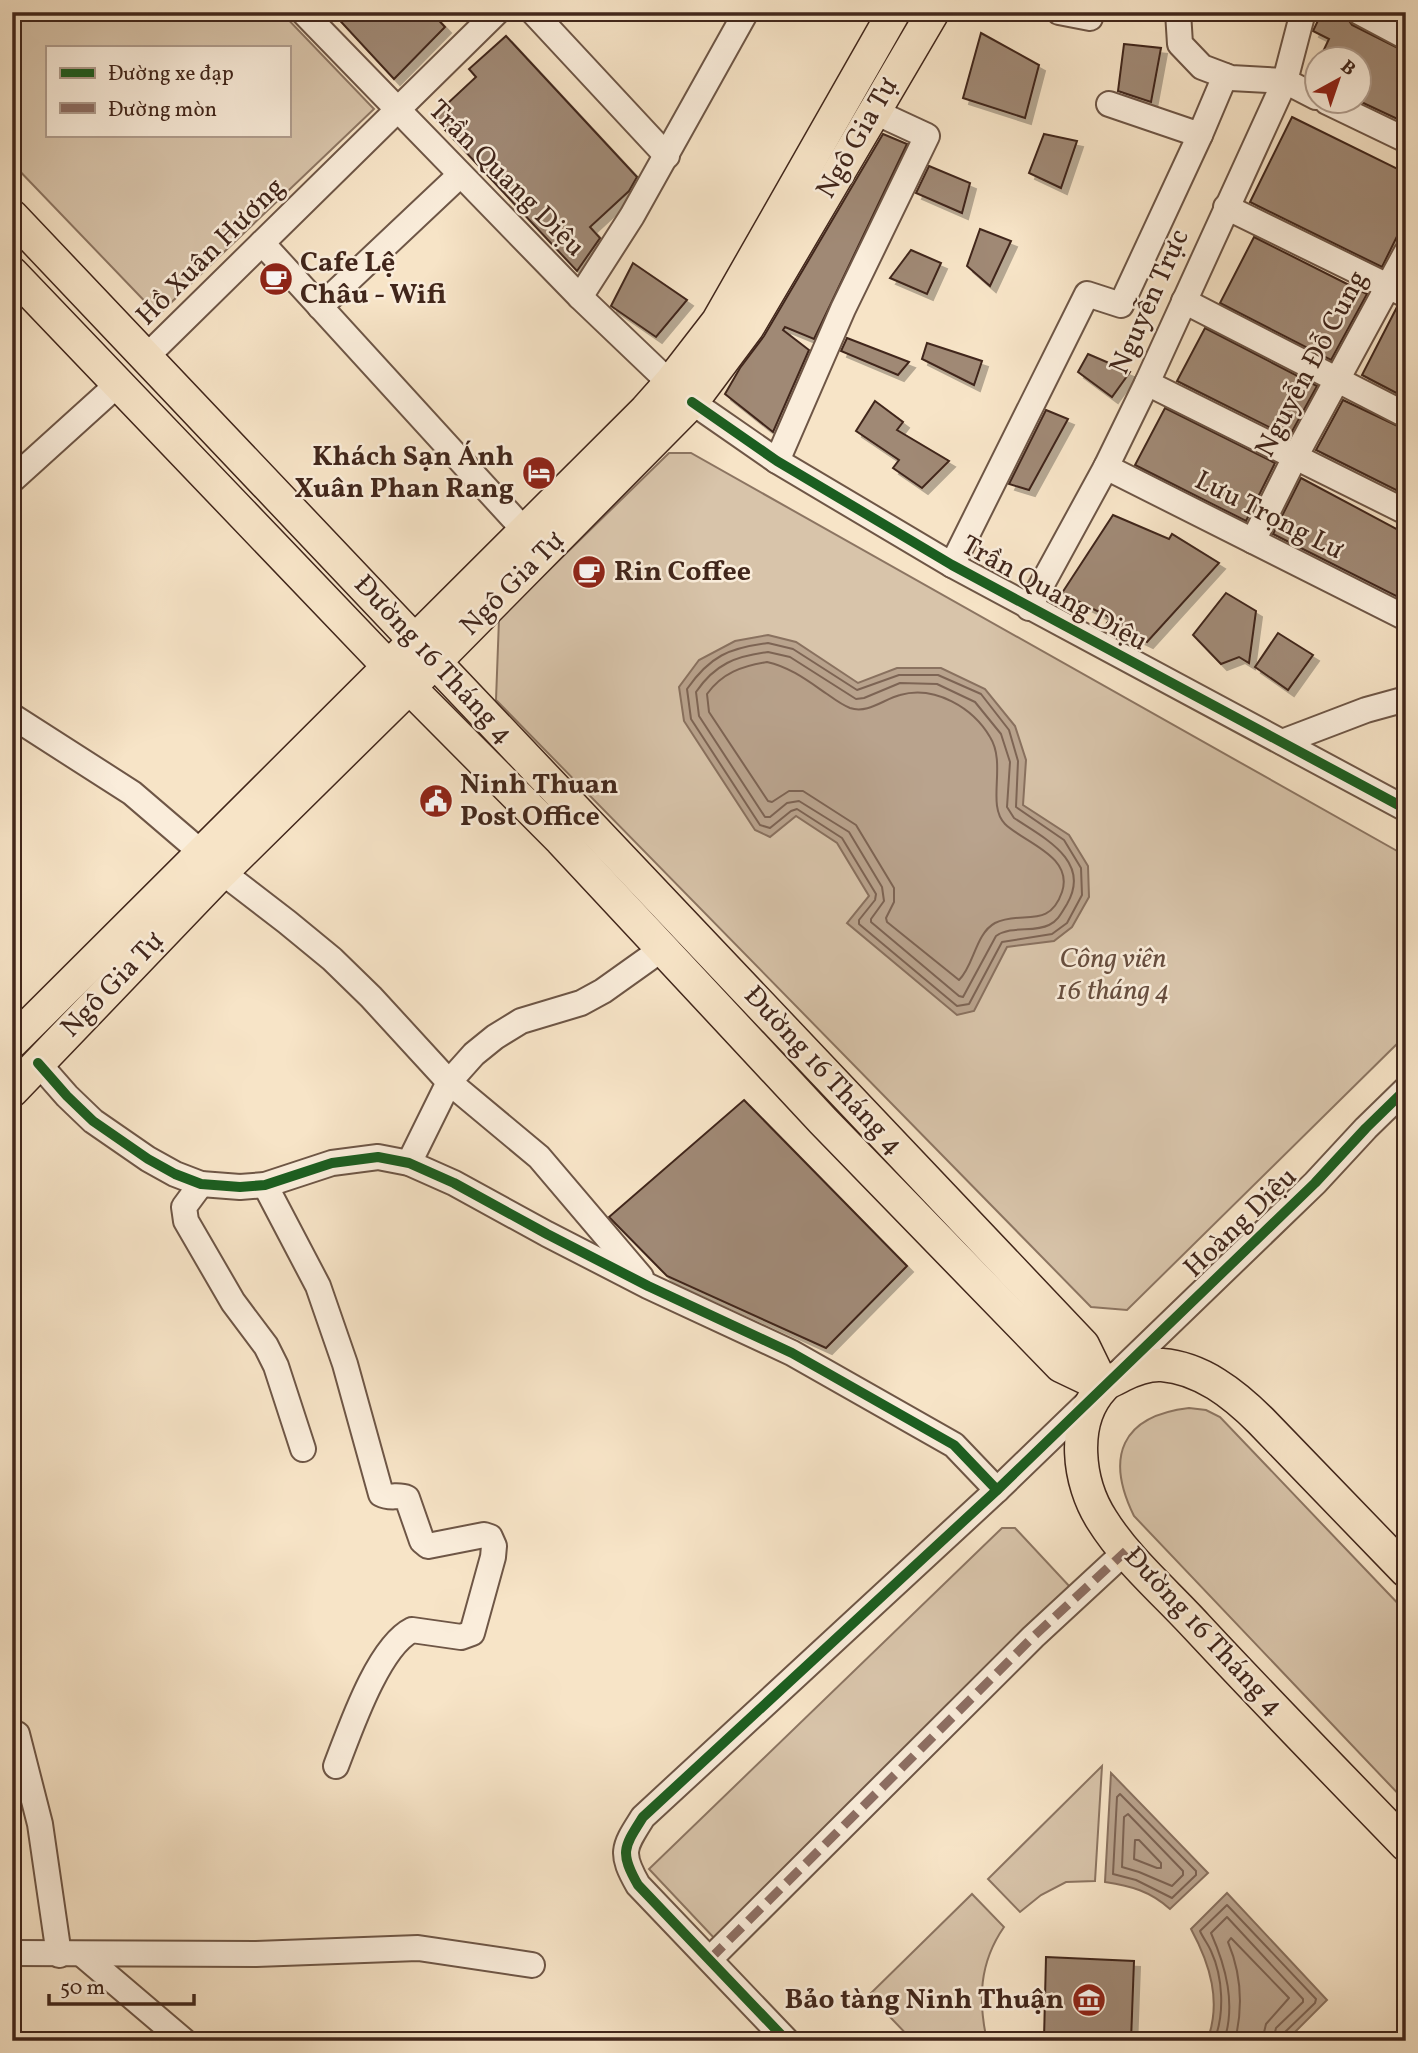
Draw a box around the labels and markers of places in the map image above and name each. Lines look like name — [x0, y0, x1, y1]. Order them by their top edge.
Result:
place label: Cafe Lệ Châu - Wifi — [300, 244, 447, 315]
cafe icon: Cafe Lệ Châu - Wifi — [257, 260, 295, 298]
place label: Khách Sạn Ánh Xuân Phan Rang — [294, 438, 514, 509]
hotel icon: Khách Sạn Ánh Xuân Phan Rang — [520, 454, 558, 492]
cafe icon: Rin Coffee — [570, 553, 608, 591]
place label: Rin Coffee — [614, 553, 751, 592]
place label: Ninh Thuan Post Office — [460, 766, 619, 837]
public building icon: Ninh Thuan Post Office — [417, 782, 455, 820]
place label: Bảo tàng Ninh Thuận — [785, 1981, 1064, 2020]
museum icon: Bảo tàng Ninh Thuận — [1070, 1981, 1108, 2019]

